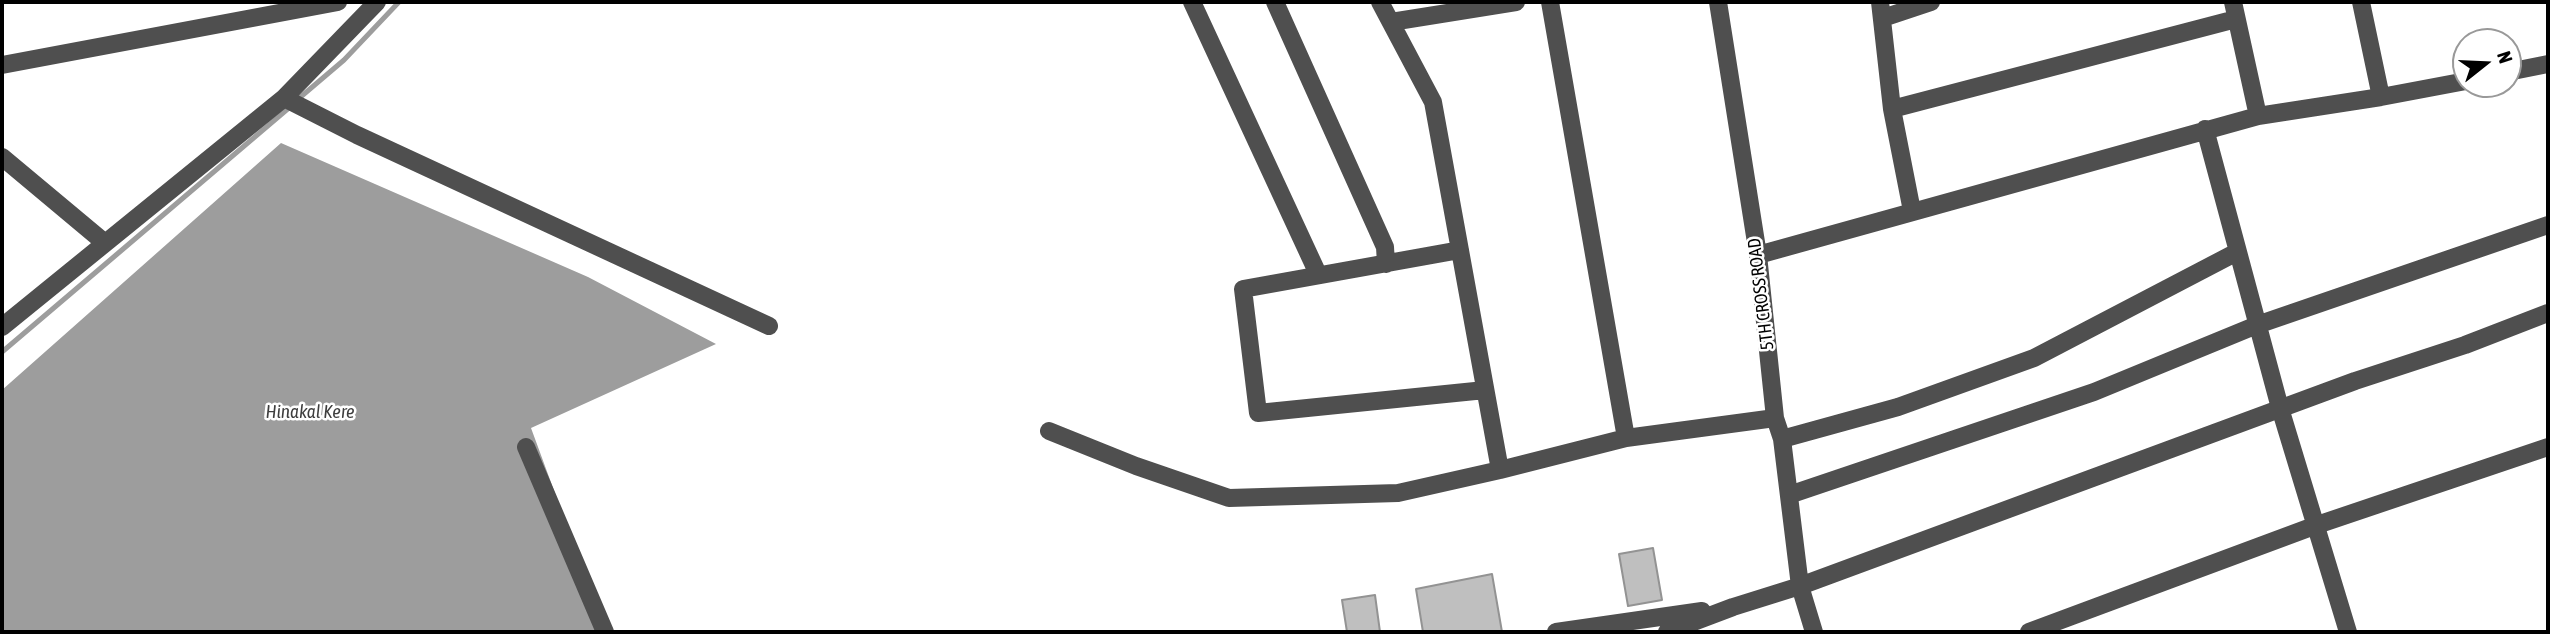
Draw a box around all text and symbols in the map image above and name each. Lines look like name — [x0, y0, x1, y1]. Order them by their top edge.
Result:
north arrow — [2452, 28, 2522, 98]
text: N — [2493, 48, 2517, 66]
street label: 5TH CROSS ROAD — [1743, 237, 1779, 351]
water label: Hinakal Kere — [265, 401, 355, 423]

